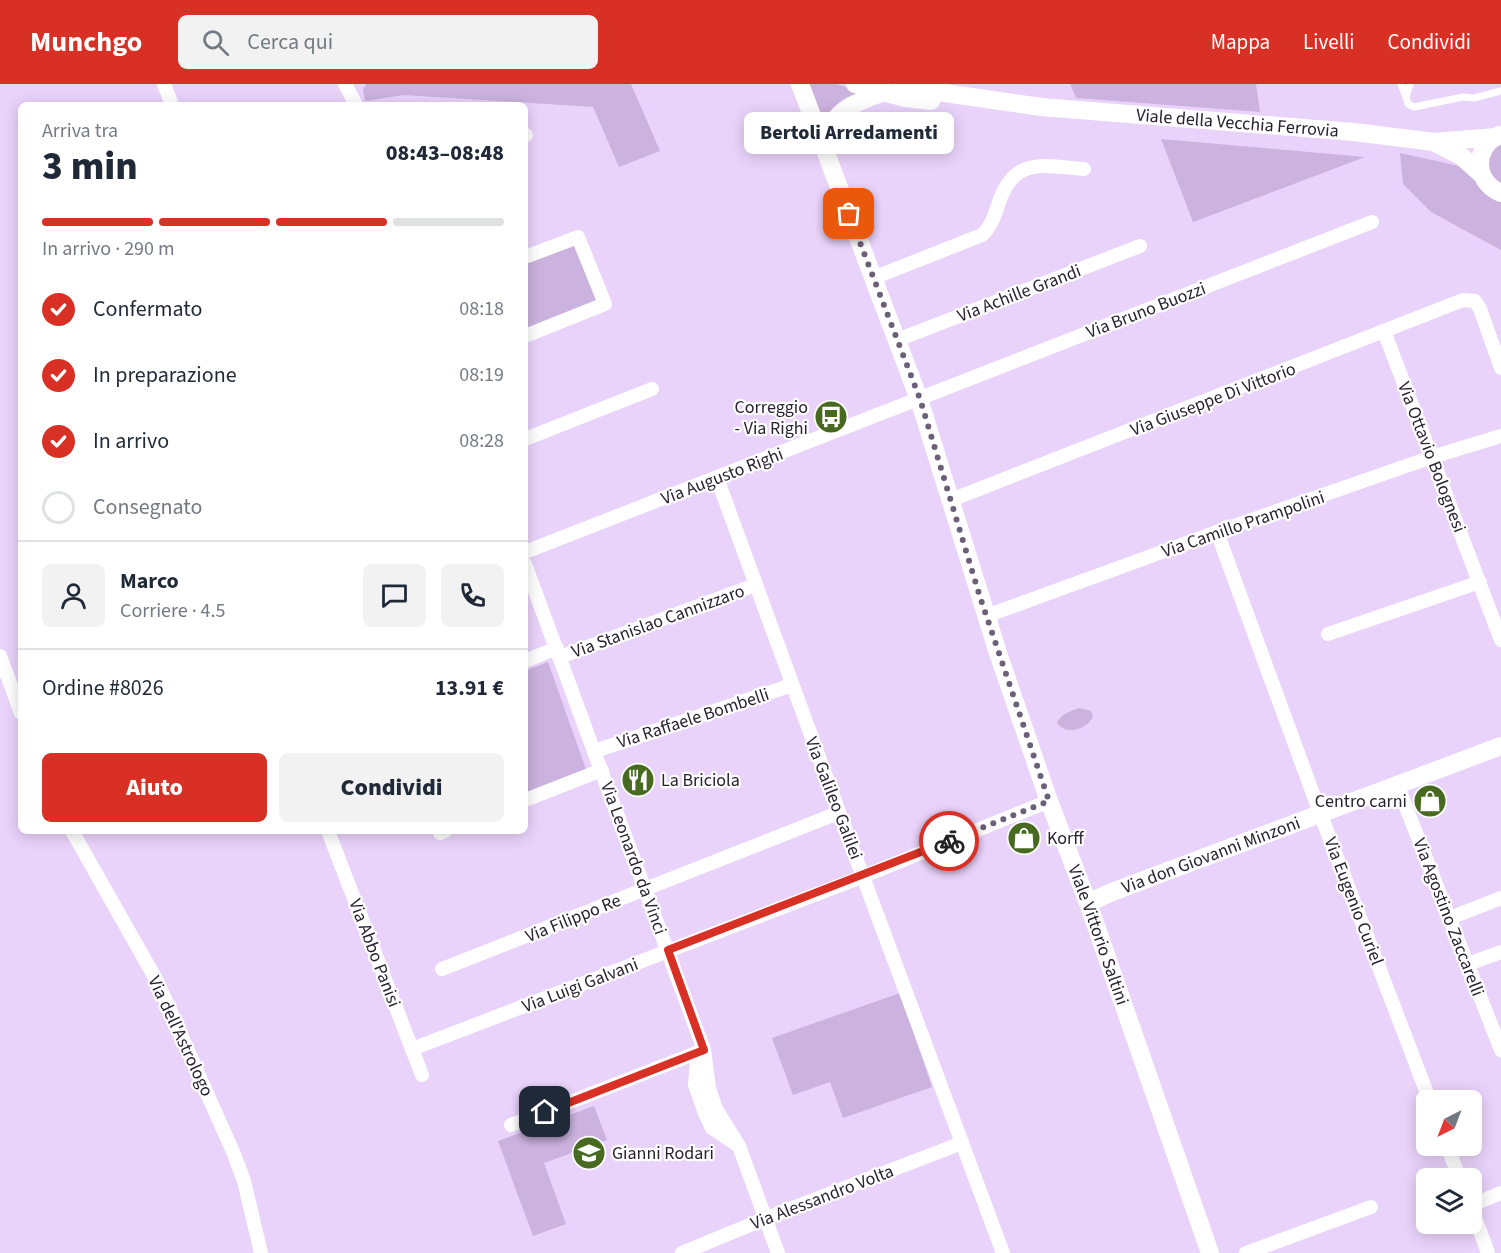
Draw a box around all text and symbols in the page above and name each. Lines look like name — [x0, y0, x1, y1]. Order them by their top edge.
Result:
search box — [178, 15, 598, 69]
text: Munchgo — [30, 22, 142, 62]
icon: search — [199, 26, 232, 59]
text: Cerca qui — [247, 26, 333, 58]
text: Mappa — [1211, 27, 1270, 57]
text: Livelli — [1303, 27, 1355, 57]
text: Condividi — [1388, 27, 1471, 57]
street label: Viale della Vecchia Ferrovia — [1135, 103, 1340, 144]
callout: Bertoli Arredamenti — [744, 112, 954, 154]
text: Arriva tra — [42, 117, 118, 145]
text: Bertoli Arredamenti — [760, 119, 938, 147]
text: 08:43–08:48 — [386, 137, 504, 169]
text: 3 min — [42, 139, 138, 195]
pin — [823, 188, 874, 239]
icon: bag — [832, 197, 865, 230]
text: In arrivo · 290 m — [42, 235, 175, 263]
street label: Via Achille Grandi — [954, 258, 1085, 329]
street label: Via Bruno Buozzi — [1083, 276, 1209, 345]
icon: check — [42, 293, 75, 326]
text: Confermato — [93, 293, 202, 325]
text: 08:18 — [459, 295, 504, 323]
street label: Via Giuseppe Di Vittorio — [1127, 356, 1299, 443]
icon: check — [42, 359, 75, 392]
text: In preparazione — [93, 359, 237, 391]
text: 08:19 — [459, 361, 504, 389]
street label: Via Ottavio Bolognesi — [1391, 378, 1472, 536]
place label: Correggio - Via Righi — [734, 395, 808, 441]
bus stop icon: Correggio - Via Righi — [813, 399, 849, 435]
icon: check — [42, 425, 75, 458]
text: In arrivo — [93, 425, 169, 457]
text: 08:28 — [459, 427, 504, 455]
street label: Via Augusto Righi — [657, 442, 787, 511]
street label: Via Camillo Prampolini — [1158, 485, 1328, 564]
text: Consegnato — [93, 491, 202, 523]
button: person — [42, 564, 105, 627]
button: chat — [363, 564, 426, 627]
button: phone — [441, 564, 504, 627]
text: Marco — [120, 565, 179, 597]
street label: Via Stanislao Cannizzaro — [568, 579, 748, 664]
text: Corriere · 4.5 — [120, 597, 225, 625]
text: Ordine #8026 — [42, 672, 164, 704]
text: 13.91 € — [435, 672, 504, 704]
street label: Via Raffaele Bombelli — [614, 682, 772, 755]
street label: Via Galileo Galilei — [799, 733, 868, 863]
button: Aiuto — [42, 753, 267, 822]
button: Condividi — [279, 753, 504, 822]
restaurant icon: La Briciola — [620, 762, 656, 798]
place label: La Briciola — [661, 768, 740, 793]
street label: Via Leonardo da Vinci — [594, 778, 673, 938]
shop icon: Centro carni — [1412, 783, 1448, 819]
place label: Centro carni — [1315, 789, 1407, 814]
courier — [919, 811, 979, 871]
street label: Via don Giovanni Minzoni — [1118, 811, 1304, 900]
shop icon: Korff — [1006, 820, 1042, 856]
icon: bike — [933, 825, 966, 858]
place label: Korff — [1047, 826, 1084, 851]
street label: Via Eugenio Curiel — [1318, 834, 1389, 969]
street label: Via Agostino Zaccarelli — [1407, 834, 1490, 1000]
street label: Viale Vittorio Saltini — [1062, 861, 1135, 1008]
street label: Via Filippo Re — [522, 888, 625, 949]
street label: Via Abbo Panisi — [342, 895, 407, 1011]
street label: Via Luigi Galvani — [519, 952, 642, 1019]
street label: Via dell'Astrologo — [142, 972, 219, 1100]
pin — [519, 1086, 570, 1137]
north arrow — [1416, 1090, 1482, 1156]
map controls — [1416, 1090, 1482, 1234]
icon: home — [528, 1095, 561, 1128]
school or university icon: Gianni Rodari — [571, 1135, 607, 1171]
place label: Gianni Rodari — [612, 1141, 714, 1166]
street label: Via Alessandro Volta — [747, 1159, 897, 1236]
button: layers — [1416, 1168, 1482, 1234]

